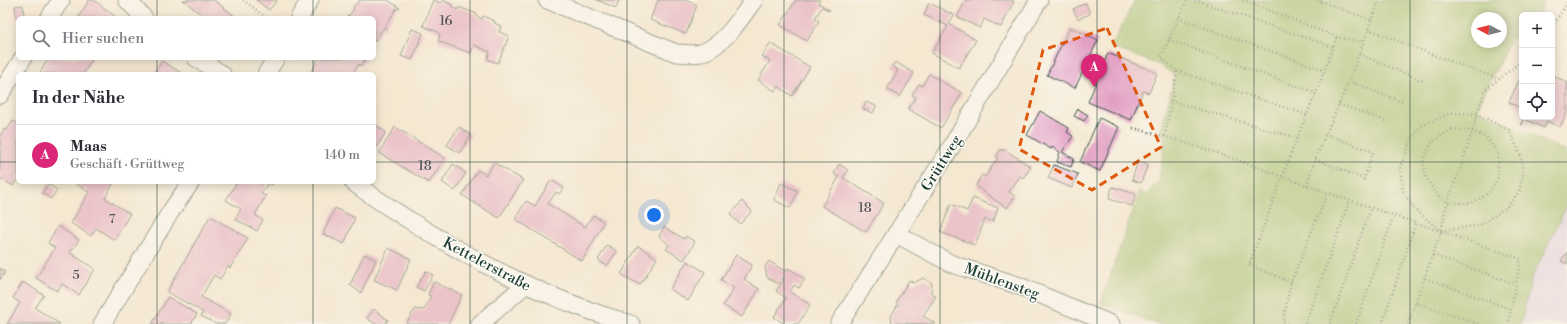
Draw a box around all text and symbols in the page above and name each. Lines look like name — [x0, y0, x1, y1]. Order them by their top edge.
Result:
north arrow — [1471, 12, 1507, 48]
map controls — [1519, 12, 1555, 120]
button: + — [1519, 12, 1555, 48]
house number: 16 — [439, 13, 453, 29]
search box — [16, 16, 376, 60]
icon: search — [30, 27, 52, 49]
text: Hier suchen — [62, 29, 144, 48]
button: − — [1519, 48, 1555, 84]
pin: A — [1081, 54, 1107, 87]
button: locate — [1519, 84, 1555, 120]
text: In der Nähe — [32, 87, 125, 109]
street label: Grüttweg — [917, 131, 966, 195]
text: Maas — [70, 137, 107, 156]
text: A — [40, 147, 50, 163]
text: 140 m — [324, 147, 360, 163]
text: Geschäft · Grüttweg — [70, 156, 184, 172]
house number: 18 — [418, 158, 432, 174]
house number: 18 — [858, 200, 872, 216]
your location — [644, 205, 664, 225]
house number: 7 — [109, 211, 116, 227]
street label: Kettelerstraße — [439, 233, 534, 296]
street label: Mühlensteg — [961, 259, 1042, 304]
house number: 5 — [72, 267, 80, 283]

